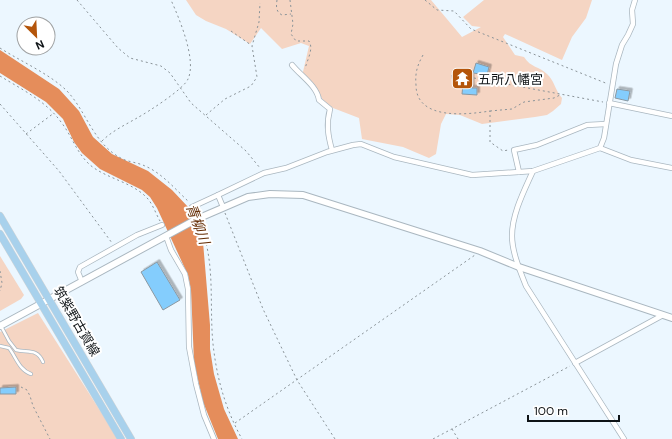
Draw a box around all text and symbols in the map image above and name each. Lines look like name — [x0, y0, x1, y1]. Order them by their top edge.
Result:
north arrow — [16, 16, 56, 56]
text: N — [34, 37, 47, 53]
temple icon: 五所八幡宮 — [450, 66, 476, 92]
place label: 五所八幡宮 — [478, 71, 543, 88]
water label: 青柳川 — [182, 201, 214, 249]
street label: 筑紫野古賀線 — [50, 283, 103, 359]
scale bar — [528, 397, 619, 423]
text: 100 m — [534, 403, 568, 419]

